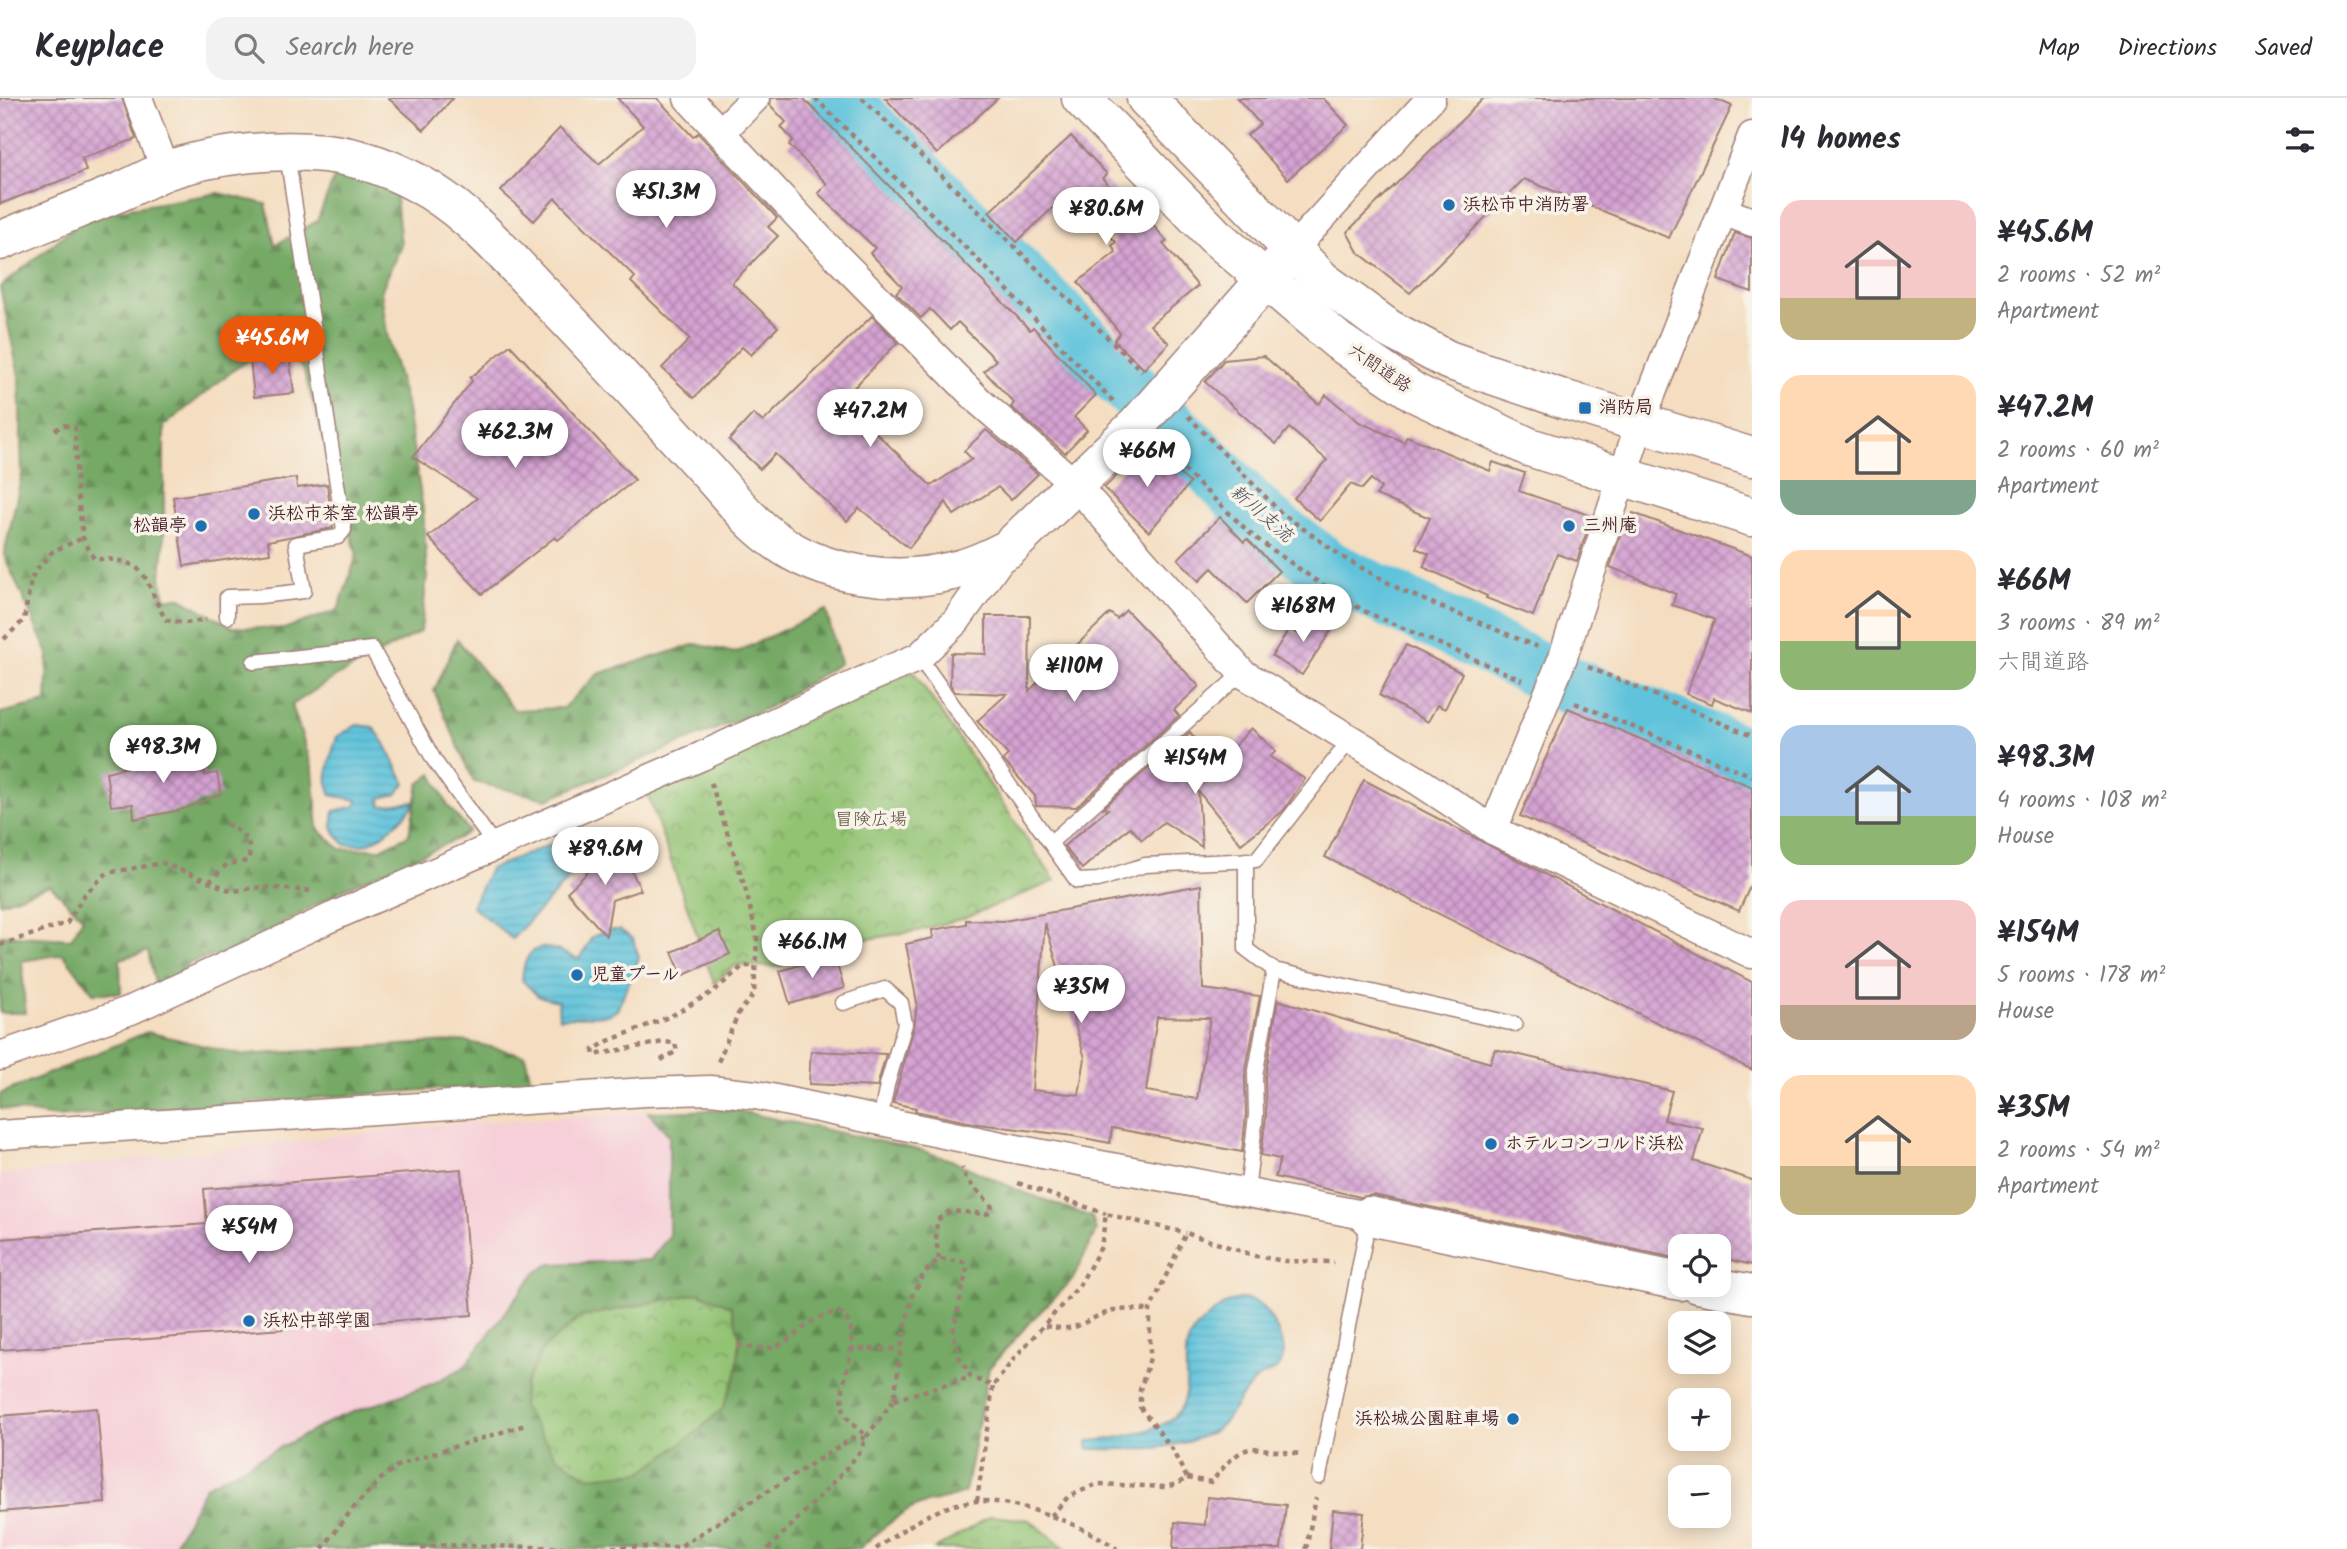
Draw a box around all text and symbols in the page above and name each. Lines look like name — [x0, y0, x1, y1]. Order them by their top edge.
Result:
search box — [206, 17, 696, 80]
text: Keyplace — [35, 22, 164, 75]
text: Search here — [286, 27, 414, 69]
icon: search — [230, 29, 268, 67]
text: Map — [2038, 29, 2080, 68]
text: Directions — [2118, 29, 2217, 68]
text: Saved — [2255, 29, 2312, 68]
text: 14 homes — [1780, 116, 1901, 164]
icon: filters — [2281, 121, 2319, 159]
pin: ¥51.3M — [609, 170, 723, 230]
text: ¥51.3M — [632, 175, 700, 211]
pin: ¥80.6M — [1049, 188, 1163, 247]
place label: 浜松市中消防署 — [1463, 191, 1589, 220]
text: ¥80.6M — [1069, 192, 1143, 228]
marker: 浜松市中消防署 — [1441, 197, 1457, 213]
text: ¥45.6M — [1997, 210, 2093, 258]
icon: home — [1836, 228, 1920, 312]
text: 2 rooms · 52 m² — [1997, 258, 2160, 294]
text: Apartment — [1997, 294, 2099, 330]
pin: ¥45.6M — [215, 316, 329, 376]
text: ¥45.6M — [235, 321, 309, 357]
street label: 六間道路 — [1341, 337, 1417, 401]
text: ¥47.2M — [1997, 385, 2093, 433]
pin: ¥47.2M — [813, 390, 927, 449]
text: ¥47.2M — [833, 394, 907, 430]
place label: 消防局 — [1599, 394, 1653, 423]
marker: 消防局 — [1577, 400, 1593, 416]
icon: home — [1836, 403, 1920, 487]
pin: ¥62.3M — [458, 410, 572, 470]
text: ¥62.3M — [477, 415, 553, 451]
pin: ¥66M — [1106, 430, 1188, 489]
text: 2 rooms · 60 m² — [1997, 433, 2159, 469]
text: ¥66M — [1119, 434, 1175, 470]
text: Apartment — [1997, 469, 2099, 505]
water label: 新川支流 — [1222, 478, 1300, 551]
place label: 浜松市茶室 松韻亭 — [268, 500, 419, 529]
marker: 浜松市茶室 松韻亭 — [246, 506, 262, 522]
place label: 松韻亭 — [133, 512, 187, 541]
place label: 三州庵 — [1583, 512, 1637, 541]
marker: 松韻亭 — [193, 518, 209, 534]
marker: 三州庵 — [1561, 518, 1577, 534]
text: ¥66M — [1997, 558, 2071, 606]
icon: home — [1836, 578, 1920, 662]
pin: ¥168M — [1254, 584, 1352, 644]
text: ¥168M — [1271, 589, 1335, 625]
text: 3 rooms · 89 m² — [1997, 606, 2160, 642]
pin: ¥110M — [1025, 644, 1123, 704]
text: 六間道路 — [1997, 645, 2089, 681]
text: ¥110M — [1045, 649, 1103, 685]
pin: ¥98.3M — [106, 726, 220, 785]
text: ¥98.3M — [126, 730, 200, 766]
text: ¥98.3M — [1997, 735, 2095, 783]
pin: ¥154M — [1146, 736, 1244, 796]
text: ¥154M — [1164, 741, 1226, 777]
icon: home — [1836, 753, 1920, 837]
text: 4 rooms · 108 m² — [1997, 783, 2167, 819]
park label: 冒険広場 — [835, 806, 907, 835]
text: House — [1997, 819, 2054, 855]
pin: ¥89.6M — [548, 828, 662, 887]
text: ¥89.6M — [568, 832, 642, 868]
text: ¥154M — [1997, 910, 2079, 958]
pin: ¥66.1M — [755, 920, 869, 980]
text: ¥66.1M — [778, 925, 846, 961]
icon: home — [1836, 928, 1920, 1012]
text: 5 rooms · 178 m² — [1997, 958, 2165, 994]
place label: 児童プール — [591, 961, 679, 990]
pin: ¥35M — [1040, 965, 1122, 1025]
marker: 児童プール — [569, 967, 585, 983]
text: ¥35M — [1053, 970, 1109, 1006]
text: House — [1997, 994, 2054, 1030]
text: ¥35M — [1997, 1085, 2070, 1133]
icon: home — [1836, 1103, 1920, 1187]
place label: ホテルコンコルド浜松 — [1505, 1130, 1684, 1159]
text: 2 rooms · 54 m² — [1997, 1133, 2160, 1169]
marker: ホテルコンコルド浜松 — [1483, 1136, 1499, 1152]
text: Apartment — [1997, 1169, 2099, 1205]
pin: ¥54M — [208, 1206, 290, 1265]
text: ¥54M — [221, 1210, 277, 1246]
map controls — [1668, 1234, 1731, 1528]
button: locate — [1668, 1234, 1731, 1297]
place label: 浜松中部学園 — [263, 1307, 371, 1336]
button: layers — [1668, 1311, 1731, 1374]
marker: 浜松中部学園 — [241, 1313, 257, 1329]
button: + — [1668, 1388, 1731, 1451]
place label: 浜松城公園駐車場 — [1355, 1405, 1499, 1434]
marker: 浜松城公園駐車場 — [1505, 1411, 1521, 1427]
button: − — [1668, 1465, 1731, 1528]

